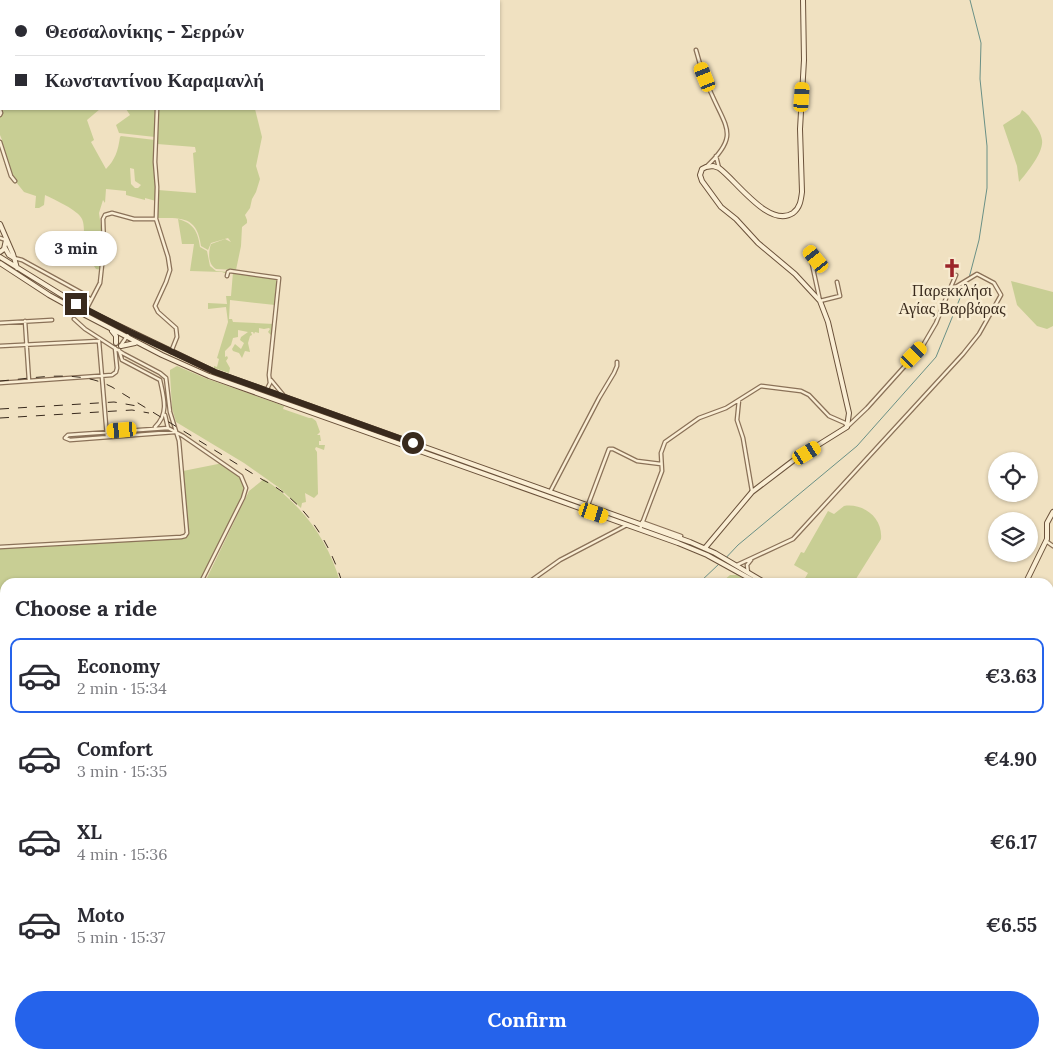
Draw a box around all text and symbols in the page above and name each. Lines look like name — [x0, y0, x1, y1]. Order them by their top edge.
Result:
text: Θεσσαλονίκης - Σερρών — [45, 19, 244, 43]
car — [692, 60, 717, 94]
text: Κωνσταντίνου Καραμανλή — [45, 68, 264, 92]
car — [793, 82, 810, 112]
callout: 3 min — [35, 232, 117, 266]
text: 3 min — [54, 238, 98, 258]
car — [800, 243, 831, 275]
church icon: Παρεκκλήσι Αγίας Βαρβάρας — [941, 257, 963, 279]
place label: Παρεκκλήσι Αγίας Βαρβάρας — [898, 280, 1006, 318]
route end — [65, 293, 87, 315]
car — [898, 339, 929, 371]
car — [106, 421, 137, 439]
route start — [402, 432, 424, 454]
car — [790, 439, 823, 467]
map controls — [988, 452, 1038, 562]
button: locate — [988, 452, 1038, 502]
car — [577, 501, 610, 525]
button: layers — [988, 512, 1038, 562]
text: Choose a ride — [15, 594, 157, 622]
icon: car — [17, 653, 62, 698]
text: Economy — [77, 654, 160, 678]
text: €3.63 — [985, 664, 1037, 688]
text: 2 min · 15:34 — [77, 678, 167, 698]
icon: car — [17, 736, 62, 781]
text: Comfort — [77, 737, 153, 761]
text: €4.90 — [984, 747, 1037, 771]
text: 3 min · 15:35 — [77, 761, 167, 781]
icon: car — [17, 819, 62, 864]
text: XL — [77, 820, 102, 844]
text: €6.17 — [990, 830, 1037, 854]
text: 4 min · 15:36 — [77, 844, 168, 864]
icon: car — [17, 902, 62, 947]
text: Moto — [77, 903, 124, 927]
text: €6.55 — [986, 913, 1037, 937]
text: 5 min · 15:37 — [77, 927, 165, 947]
button: Confirm — [15, 991, 1039, 1049]

